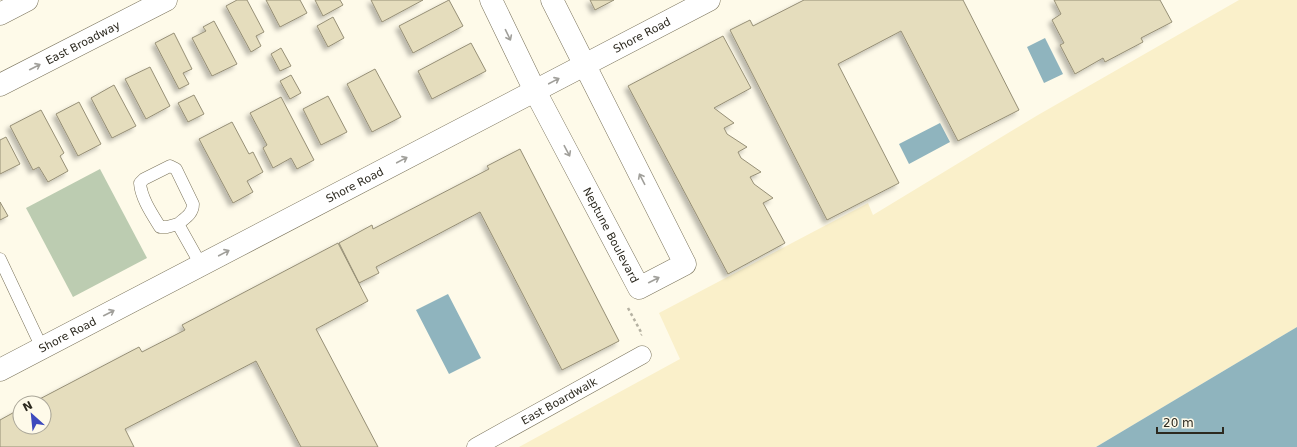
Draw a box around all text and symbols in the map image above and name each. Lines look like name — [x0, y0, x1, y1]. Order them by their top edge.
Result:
street label: Shore Road — [611, 15, 673, 56]
street label: East Broadway — [44, 18, 123, 67]
one-way arrow — [505, 29, 512, 41]
one-way arrow — [28, 63, 40, 71]
one-way arrow — [548, 76, 560, 84]
one-way arrow — [563, 145, 571, 157]
one-way arrow — [395, 156, 407, 164]
street label: Shore Road — [324, 165, 386, 206]
one-way arrow — [638, 173, 645, 185]
street label: Neptune Boulevard — [580, 185, 641, 285]
one-way arrow — [218, 249, 230, 256]
one-way arrow — [648, 276, 660, 283]
one-way arrow — [103, 309, 115, 316]
street label: Shore Road — [37, 315, 98, 356]
street label: East Boardwalk — [519, 375, 600, 428]
north arrow — [12, 395, 52, 435]
text: N — [21, 399, 35, 414]
scale bar — [1157, 409, 1223, 435]
text: 20 m — [1163, 416, 1194, 430]

